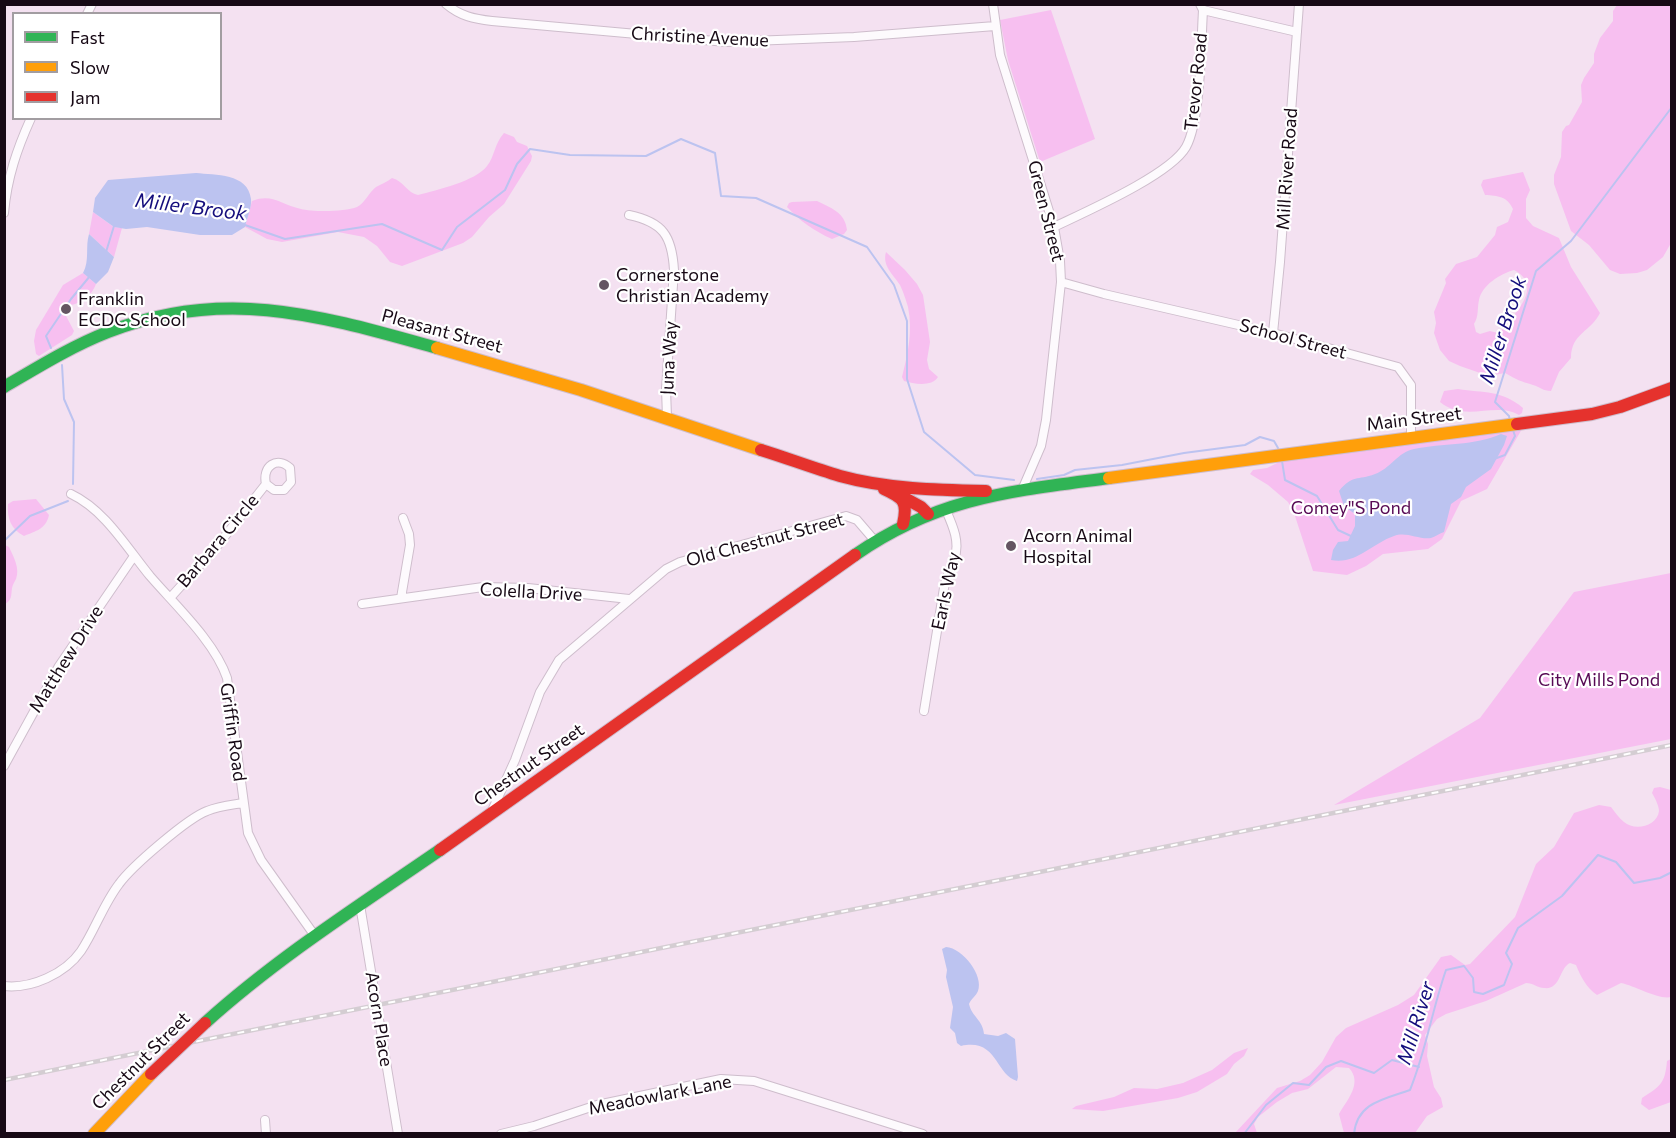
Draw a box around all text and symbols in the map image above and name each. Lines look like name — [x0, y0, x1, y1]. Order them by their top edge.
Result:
legend — [12, 12, 222, 120]
street label: Christine Avenue — [631, 23, 769, 51]
text: Fast — [70, 26, 105, 48]
street label: Trevor Road — [1180, 32, 1212, 132]
text: Slow — [70, 56, 110, 78]
text: Jam — [70, 86, 100, 108]
street label: Mill River Road — [1272, 107, 1302, 231]
street label: Green Street — [1023, 158, 1069, 264]
water label: Miller Brook — [134, 188, 248, 226]
place label: Cornerstone Christian Academy — [616, 264, 769, 306]
water label: Miller Brook — [1474, 273, 1532, 387]
marker: Cornerstone Christian Academy — [597, 278, 611, 292]
place label: Franklin ECDC School — [78, 288, 186, 330]
marker: Franklin ECDC School — [59, 302, 73, 316]
street label: Pleasant Street — [379, 304, 505, 358]
street label: School Street — [1237, 314, 1349, 364]
street label: Juna Way — [656, 320, 682, 396]
street label: Main Street — [1365, 402, 1463, 436]
street label: Barbara Circle — [173, 490, 263, 592]
park label: Comey"S Pond — [1291, 497, 1411, 519]
street label: Old Chestnut Street — [684, 508, 846, 572]
place label: Acorn Animal Hospital — [1023, 525, 1133, 568]
marker: Acorn Animal Hospital — [1004, 539, 1018, 553]
street label: Earls Way — [927, 550, 965, 632]
street label: Colella Drive — [479, 579, 583, 605]
street label: Matthew Drive — [24, 601, 108, 717]
park label: City Mills Pond — [1538, 669, 1660, 691]
street label: Griffin Road — [215, 681, 251, 783]
street label: Chestnut Street — [470, 719, 588, 811]
street label: Acorn Place — [361, 970, 397, 1068]
water label: Mill River — [1392, 979, 1440, 1067]
street label: Chestnut Street — [87, 1007, 195, 1115]
street label: Meadowlark Lane — [587, 1071, 733, 1119]

